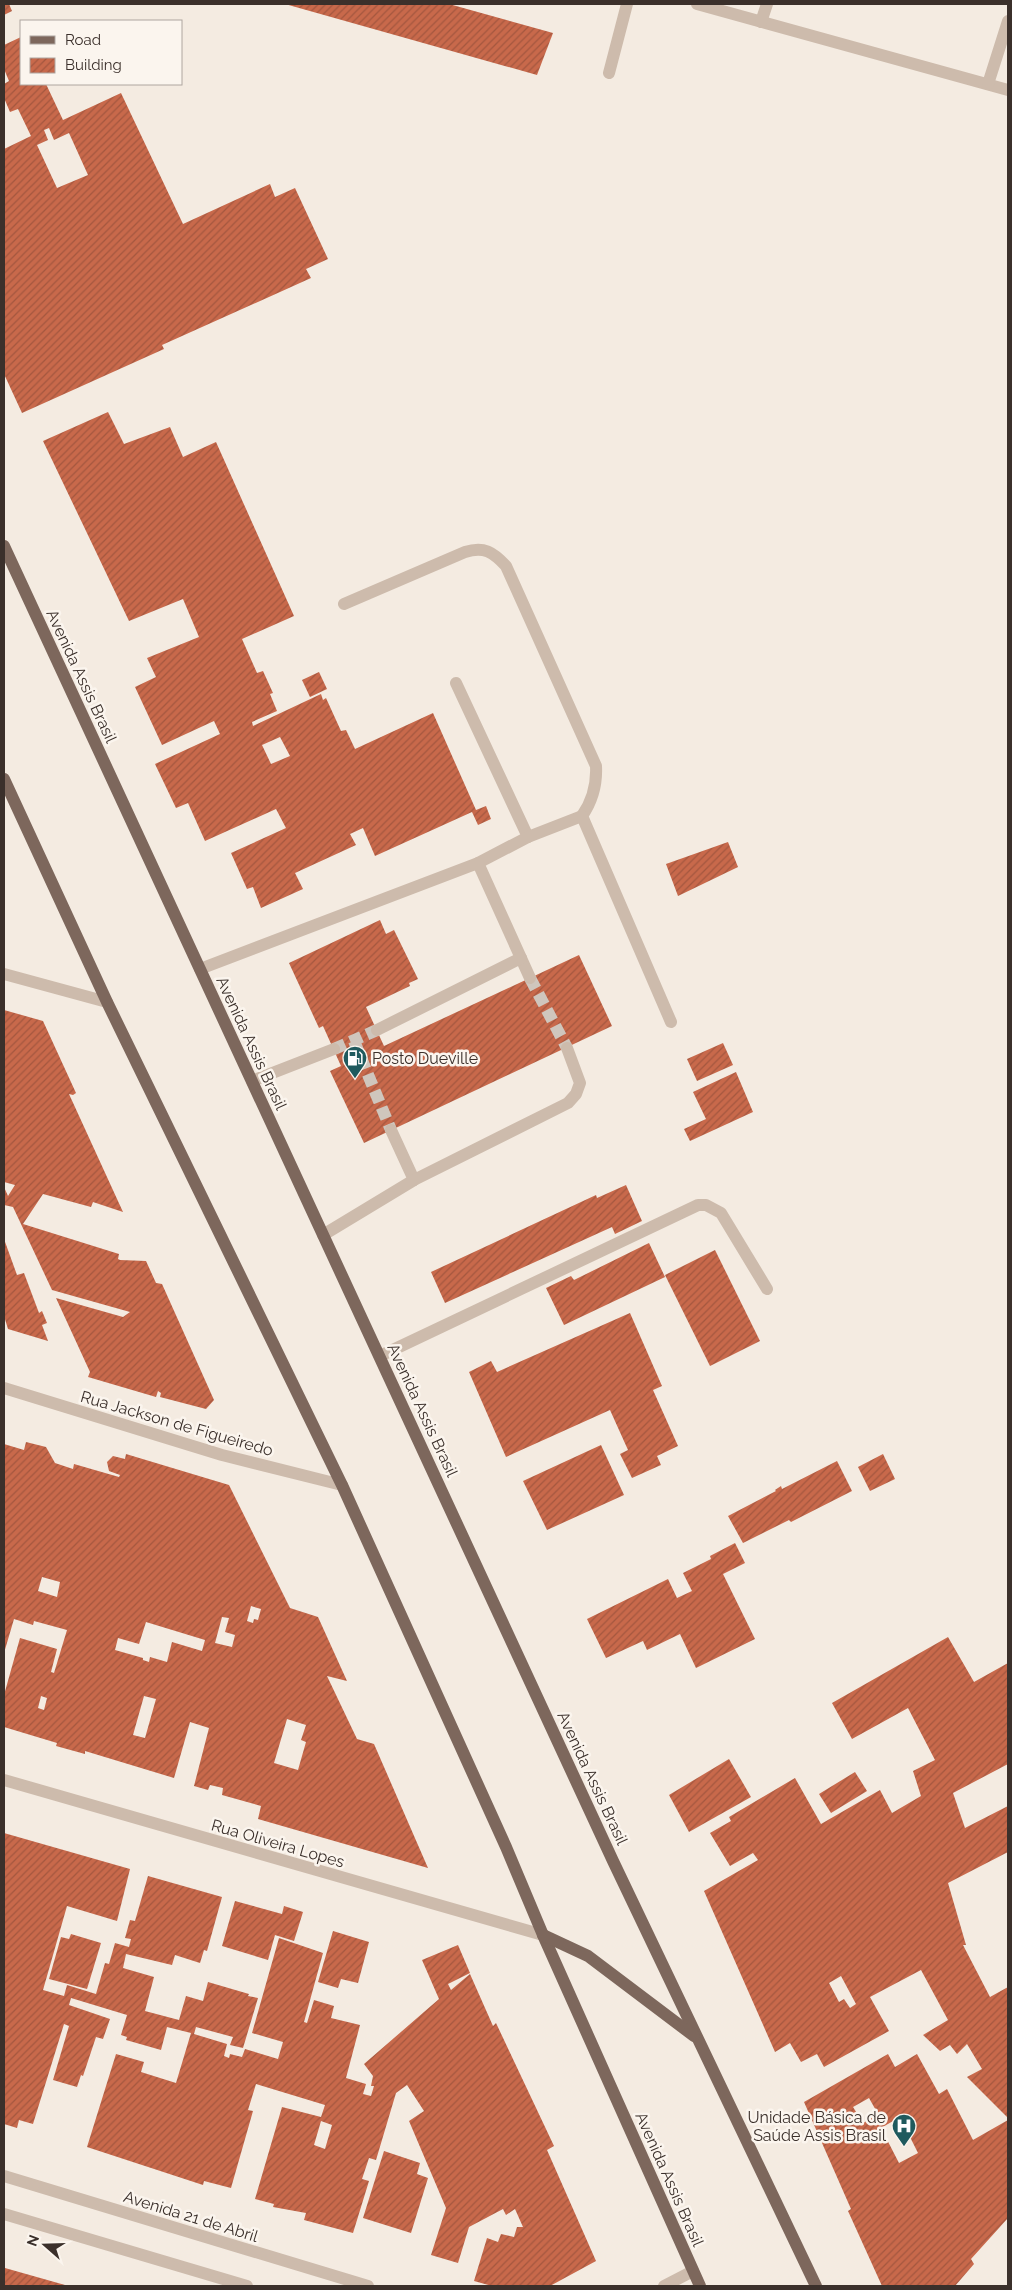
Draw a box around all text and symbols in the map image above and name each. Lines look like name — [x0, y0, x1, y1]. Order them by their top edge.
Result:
legend — [20, 20, 182, 85]
text: Road — [65, 31, 101, 49]
text: Building — [65, 56, 122, 74]
street label: Avenida Assis Brasil — [42, 607, 121, 747]
street label: Avenida Assis Brasil — [212, 974, 291, 1114]
fuel station icon: Posto Dueville — [342, 1045, 368, 1079]
place label: Posto Dueville — [372, 1049, 478, 1068]
street label: Avenida Assis Brasil — [383, 1341, 462, 1481]
street label: Rua Jackson de Figueiredo — [78, 1387, 275, 1460]
street label: Avenida Assis Brasil — [553, 1709, 632, 1849]
street label: Rua Oliveira Lopes — [209, 1815, 347, 1872]
place label: Unidade Básica de Saúde Assis Brasil — [748, 2108, 887, 2145]
street label: Avenida Assis Brasil — [631, 2109, 708, 2250]
hospital icon: Unidade Básica de Saúde Assis Brasil — [891, 2113, 917, 2147]
street label: Avenida 21 de Abril — [121, 2187, 261, 2246]
north arrow — [20, 2220, 70, 2270]
text: N — [23, 2233, 42, 2248]

